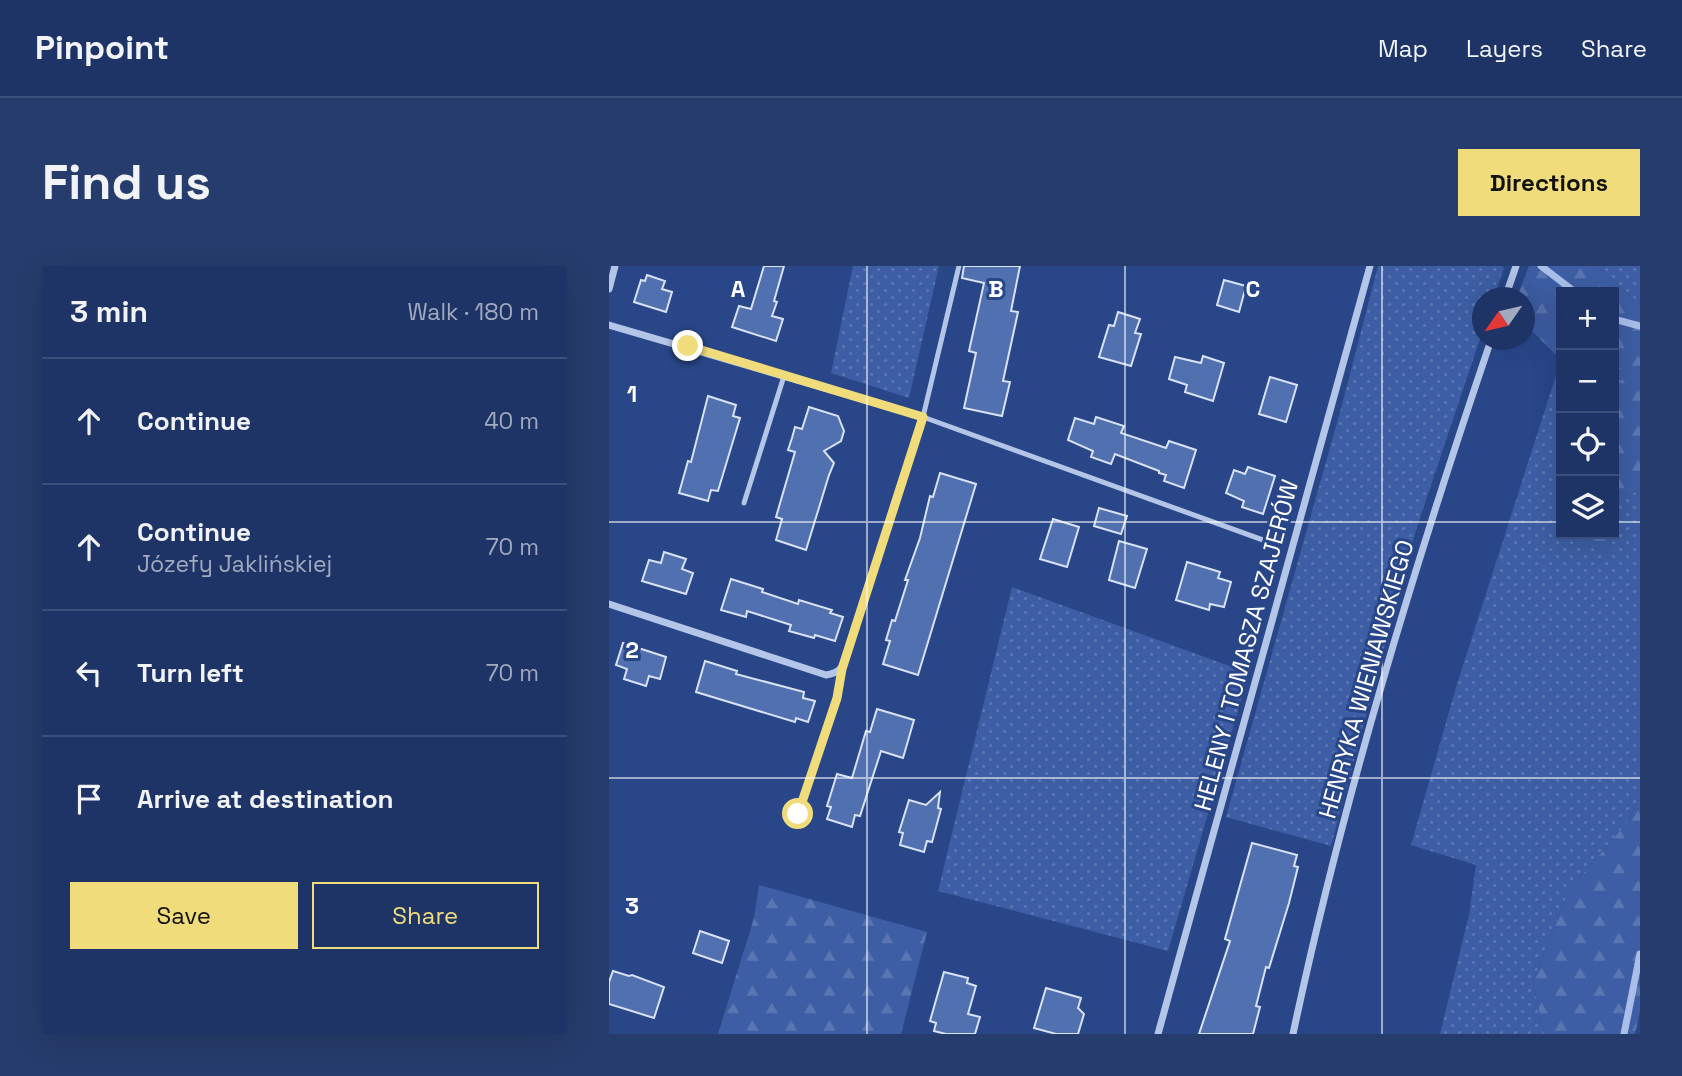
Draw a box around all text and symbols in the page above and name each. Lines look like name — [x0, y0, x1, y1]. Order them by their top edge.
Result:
text: Pinpoint — [35, 27, 169, 69]
text: Map — [1378, 33, 1428, 64]
text: Layers — [1466, 33, 1543, 64]
text: Share — [1581, 33, 1647, 64]
button: Directions — [1458, 149, 1640, 216]
text: Find us — [42, 151, 211, 213]
text: A — [731, 274, 746, 304]
text: B — [988, 274, 1004, 304]
text: C — [1246, 274, 1260, 304]
north arrow — [1472, 287, 1535, 350]
map controls — [1556, 287, 1619, 539]
button: + — [1556, 287, 1619, 350]
text: 3 min — [70, 292, 148, 331]
text: Walk · 180 m — [407, 297, 539, 327]
route end — [672, 330, 703, 361]
button: − — [1556, 350, 1619, 413]
text: 1 — [627, 379, 637, 409]
icon: ahead — [70, 402, 108, 440]
text: Continue — [137, 404, 251, 438]
text: 40 m — [484, 406, 539, 436]
button: locate — [1556, 413, 1619, 476]
street label: HELENY I TOMASZA SZAJERÓW — [1187, 476, 1305, 814]
button: layers — [1556, 476, 1619, 539]
text: Continue — [137, 515, 251, 549]
icon: ahead — [70, 528, 108, 566]
text: 70 m — [486, 532, 539, 562]
street label: HENRYKA WIENIAWSKIEGO — [1311, 536, 1421, 822]
text: Józefy Jaklińskiej — [137, 549, 332, 579]
text: 2 — [625, 635, 639, 665]
icon: left — [70, 654, 108, 692]
text: Turn left — [137, 656, 244, 690]
text: 70 m — [486, 658, 539, 688]
icon: arrive — [70, 780, 108, 818]
text: Arrive at destination — [137, 782, 394, 816]
route start — [782, 798, 813, 829]
button: Save — [70, 882, 298, 949]
button: Share — [312, 882, 539, 949]
text: 3 — [625, 891, 639, 921]

